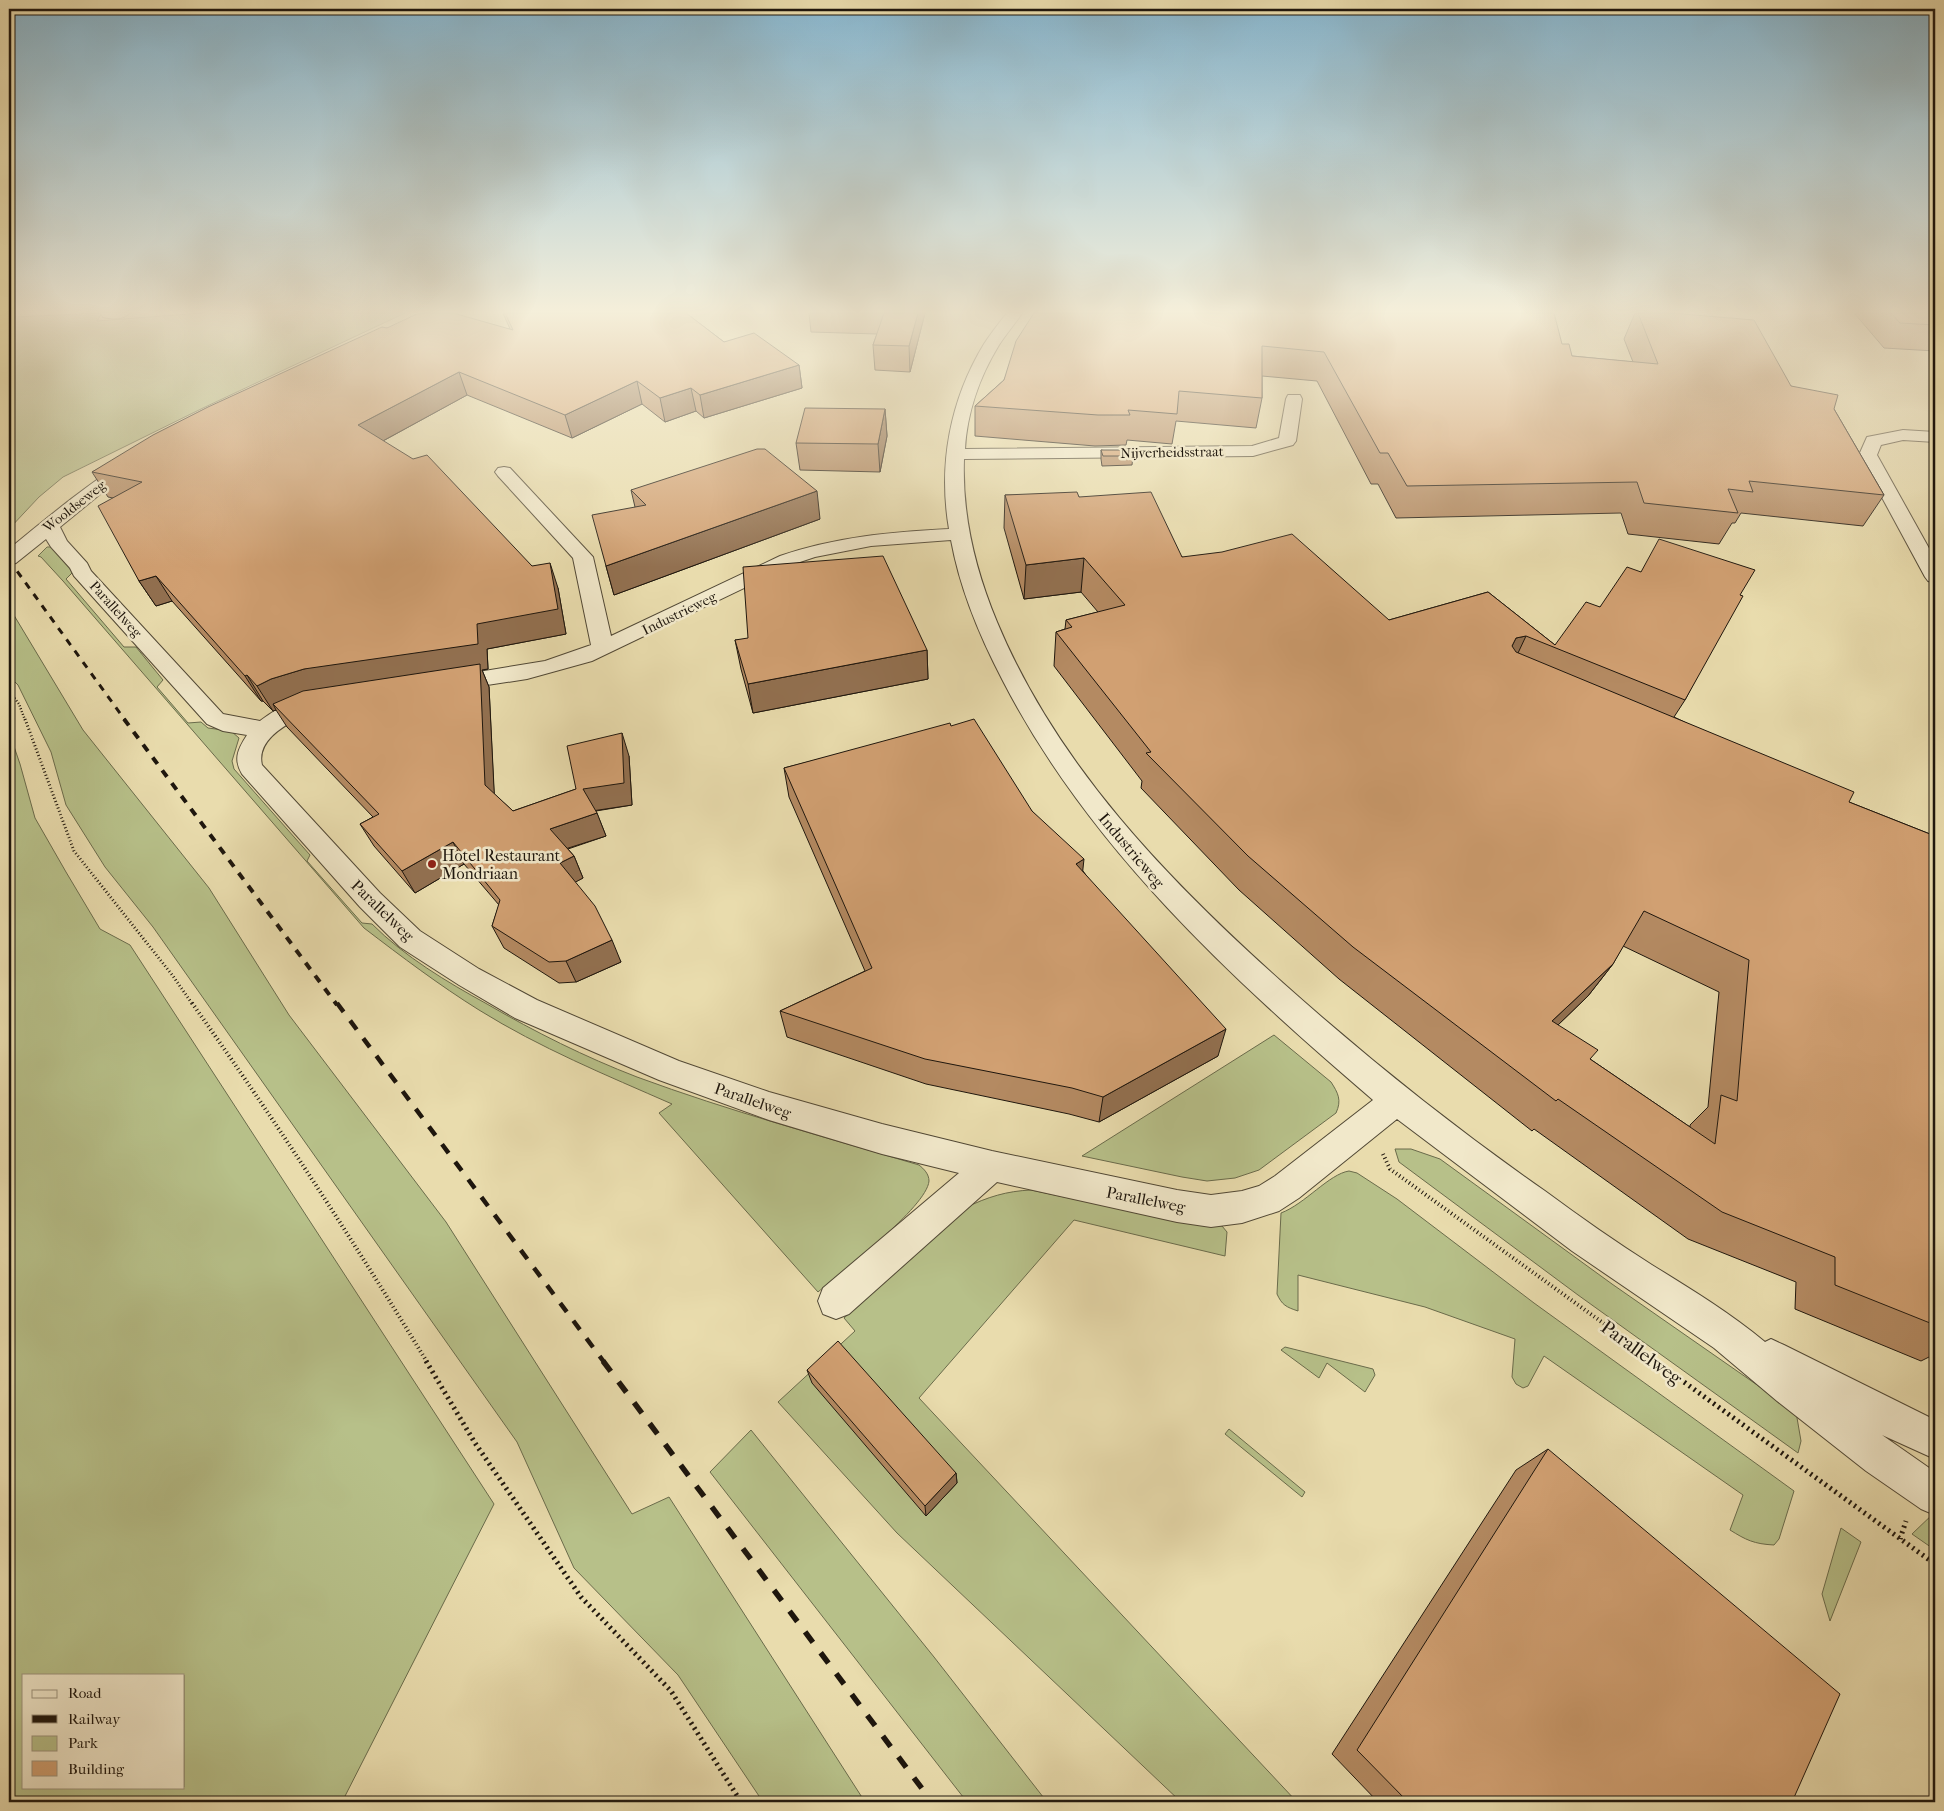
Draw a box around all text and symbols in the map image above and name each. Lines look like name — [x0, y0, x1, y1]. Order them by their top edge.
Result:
street label: Nijverheidsstraat — [1120, 443, 1224, 462]
street label: Wooldseweg — [39, 476, 109, 537]
street label: Parallelweg — [86, 578, 146, 641]
street label: Industrieweg — [639, 588, 720, 639]
street label: Industrieweg — [1095, 809, 1169, 892]
place label: Hotel Restaurant Mondriaan — [442, 846, 561, 883]
marker: Hotel Restaurant Mondriaan — [426, 858, 438, 870]
street label: Parallelweg — [347, 876, 418, 945]
street label: Parallelweg — [712, 1078, 794, 1123]
street label: Parallelweg — [1105, 1183, 1187, 1217]
street label: Parallelweg — [1597, 1316, 1687, 1390]
legend — [22, 1674, 185, 1788]
text: Road — [68, 1684, 102, 1702]
text: Railway — [68, 1710, 121, 1728]
text: Park — [68, 1734, 98, 1752]
text: Building — [68, 1760, 125, 1778]

